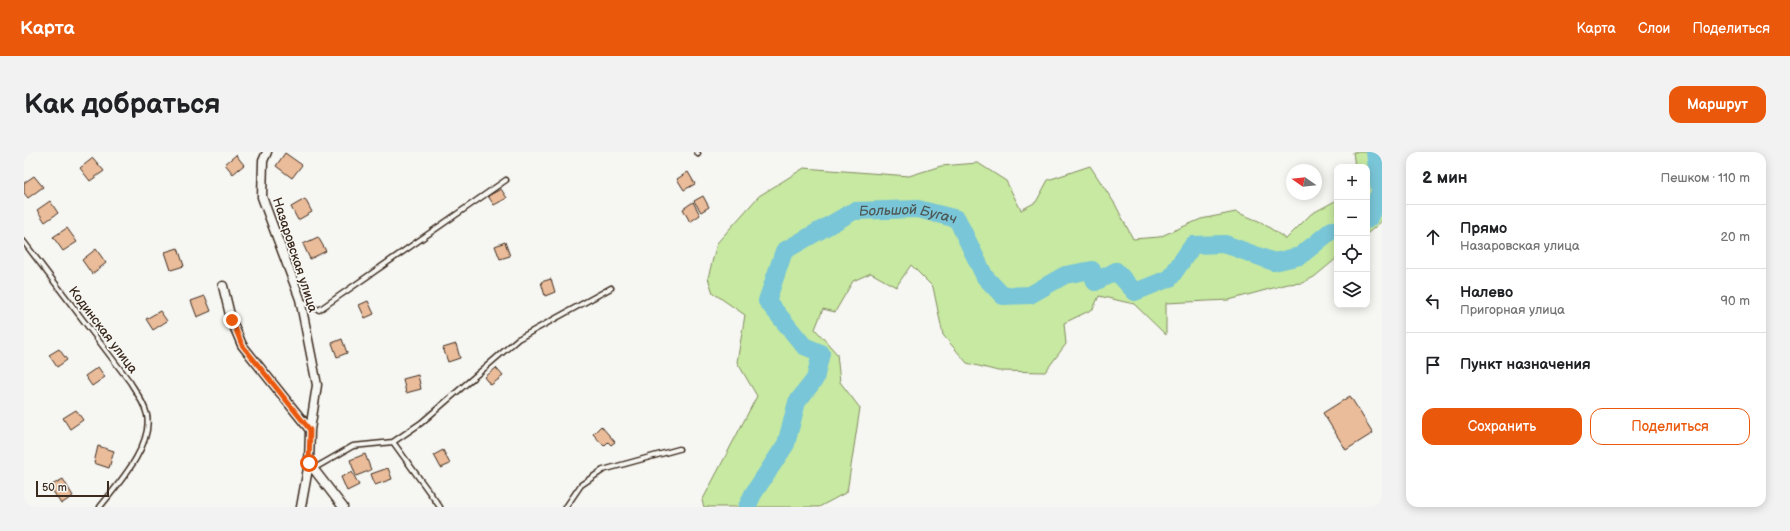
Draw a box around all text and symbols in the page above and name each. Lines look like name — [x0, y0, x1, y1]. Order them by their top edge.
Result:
text: Карта — [20, 17, 74, 40]
text: Карта — [1576, 20, 1616, 37]
text: Слои — [1638, 20, 1670, 37]
text: Поделиться — [1692, 20, 1770, 37]
button: Маршрут — [1669, 86, 1766, 123]
text: Как добраться — [24, 88, 221, 121]
north arrow — [1286, 164, 1322, 200]
map controls — [1334, 164, 1370, 308]
button: + — [1334, 164, 1370, 200]
text: 2 мин — [1422, 168, 1468, 188]
text: Пешком · 110 m — [1661, 170, 1750, 186]
street label: Назаровская улица — [269, 196, 321, 315]
water label: Большой Бугач — [859, 200, 959, 227]
button: − — [1334, 200, 1370, 236]
text: Прямо — [1460, 219, 1507, 238]
icon: ahead — [1422, 226, 1444, 248]
text: 20 m — [1720, 229, 1750, 245]
button: locate — [1334, 236, 1370, 272]
text: Назаровская улица — [1460, 238, 1580, 254]
button: layers — [1334, 272, 1370, 308]
street label: Кодинская улица — [65, 283, 141, 377]
text: Налево — [1460, 283, 1513, 302]
icon: left — [1422, 290, 1444, 312]
text: 90 m — [1721, 293, 1750, 309]
text: Пригорная улица — [1460, 302, 1565, 318]
route end — [223, 311, 241, 329]
icon: arrive — [1422, 354, 1444, 376]
text: Пункт назначения — [1460, 355, 1591, 374]
button: Сохранить — [1422, 408, 1582, 445]
button: Поделиться — [1590, 408, 1750, 445]
route start — [300, 454, 318, 472]
scale bar — [36, 479, 109, 498]
text: 50 m — [42, 481, 67, 494]

